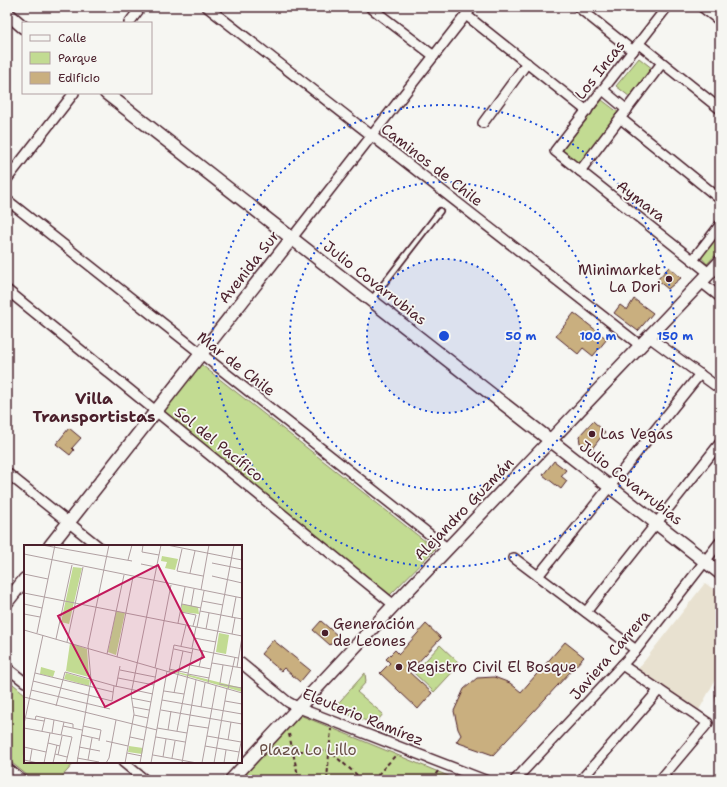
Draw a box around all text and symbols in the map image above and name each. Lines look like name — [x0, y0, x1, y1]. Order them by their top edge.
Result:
legend — [22, 22, 152, 94]
text: Calle — [58, 30, 87, 46]
street label: Los Incas — [570, 36, 630, 104]
text: Parque — [58, 50, 97, 66]
text: Edificio — [58, 70, 100, 86]
street label: Caminos de Chile — [377, 119, 487, 211]
street label: Aymara — [612, 176, 670, 227]
street label: Avenida Sur — [214, 226, 284, 308]
street label: Julio Covarrubias — [319, 236, 431, 330]
place label: Minimarket La Dori — [578, 260, 661, 297]
marker: Minimarket La Dori — [664, 274, 674, 284]
street label: Mar de Chile — [193, 327, 279, 401]
text: 50 m — [506, 328, 537, 344]
text: 100 m — [580, 328, 617, 344]
text: 150 m — [657, 328, 693, 344]
centre of rings — [437, 329, 451, 343]
district label: Villa Transportistas — [32, 388, 156, 427]
street label: Sol del Pacífico — [170, 402, 268, 486]
place label: Las Vegas — [600, 424, 673, 444]
marker: Las Vegas — [587, 429, 597, 439]
street label: Julio Covarrubias — [575, 436, 687, 530]
street label: Alejandro Guzmán — [410, 453, 518, 565]
inset map — [24, 545, 242, 763]
street label: Javiera Carrera — [565, 605, 655, 704]
place label: Generación de Leones — [333, 614, 415, 651]
marker: Generación de Leones — [320, 628, 330, 638]
place label: Registro Civil El Bosque — [407, 657, 577, 677]
marker: Registro Civil El Bosque — [394, 662, 404, 672]
street label: Eleuterio Ramírez — [299, 684, 427, 750]
park label: Plaza Lo Lillo — [259, 740, 357, 760]

